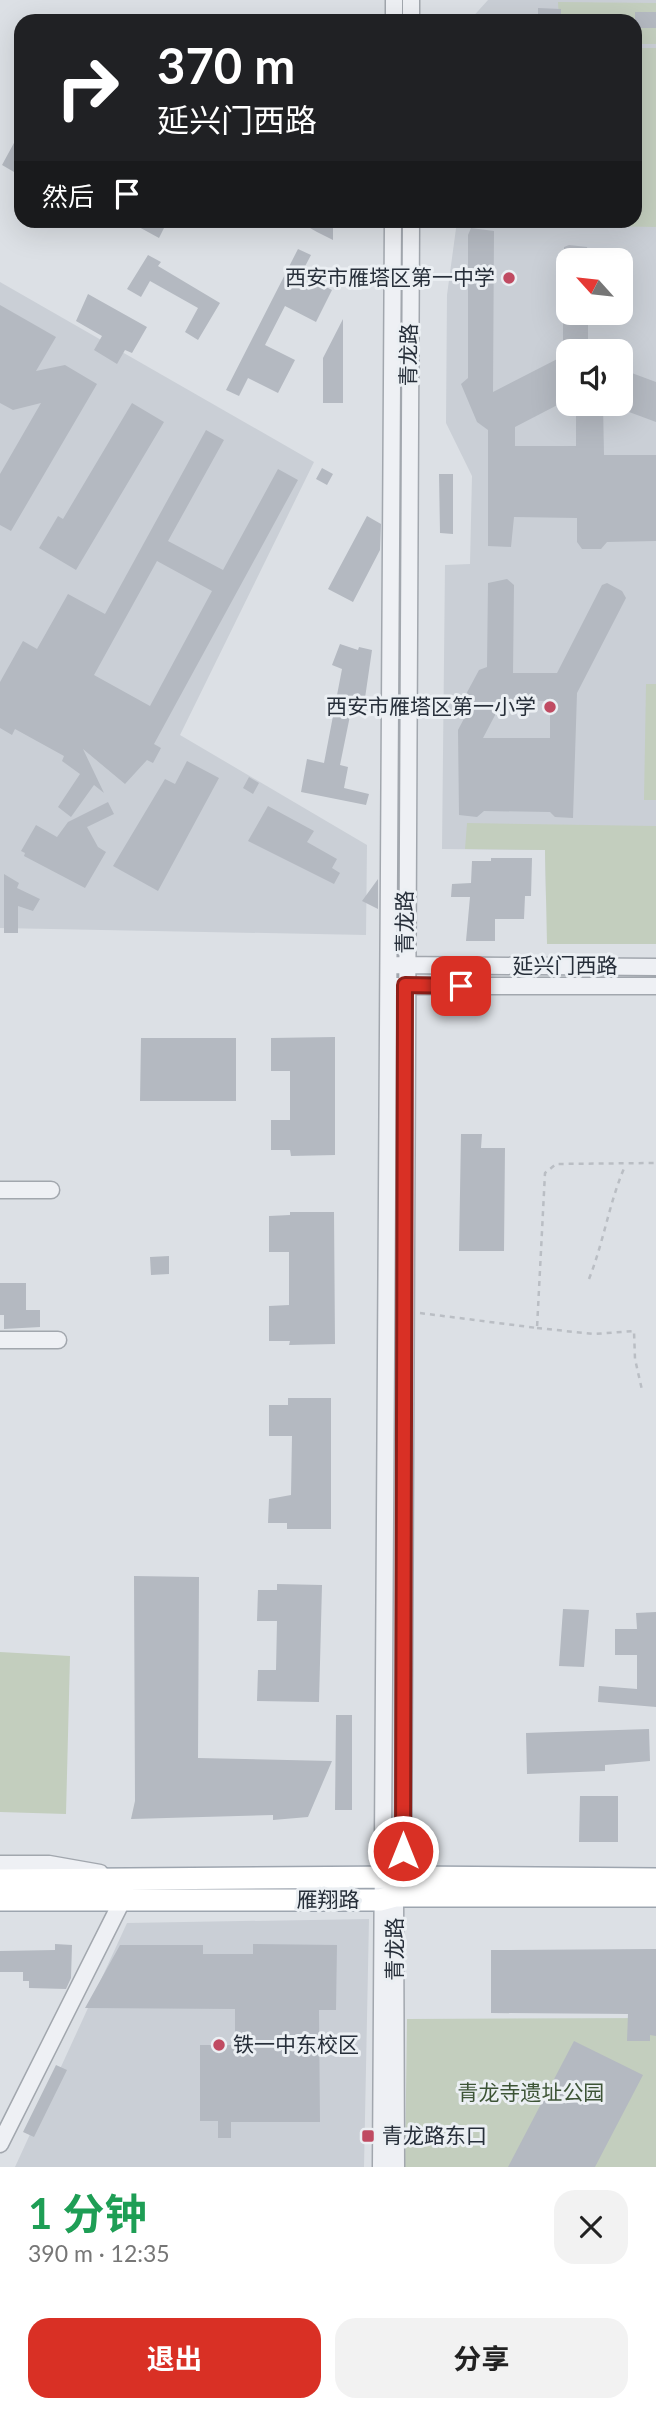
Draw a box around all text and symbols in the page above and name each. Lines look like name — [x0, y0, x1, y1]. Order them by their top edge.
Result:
text: 370 m — [157, 36, 295, 94]
icon: right — [42, 42, 133, 133]
text: 延兴门西路 — [157, 100, 317, 139]
icon: arrive — [108, 175, 146, 213]
text: 然后 — [42, 180, 94, 212]
north arrow — [556, 248, 634, 326]
map controls — [556, 248, 633, 416]
place label: 西安市雁塔区第一中学 — [285, 264, 495, 289]
marker: 西安市雁塔区第一中学 — [501, 270, 517, 286]
street label: 青龙路 — [394, 323, 421, 387]
button: sound — [556, 339, 633, 416]
place label: 西安市雁塔区第一小学 — [326, 693, 536, 718]
marker: 西安市雁塔区第一小学 — [542, 699, 558, 715]
street label: 青龙路 — [391, 891, 416, 954]
street label: 延兴门西路 — [513, 952, 618, 977]
pin — [431, 956, 491, 1016]
icon: arrive — [442, 967, 480, 1005]
position arrow — [366, 1814, 440, 1888]
street label: 雁翔路 — [297, 1886, 360, 1911]
street label: 青龙路 — [381, 1918, 406, 1981]
place label: 铁一中东校区 — [233, 2031, 359, 2056]
marker: 铁一中东校区 — [211, 2037, 227, 2053]
park label: 青龙寺遗址公园 — [458, 2079, 605, 2104]
place label: 青龙路东口 — [382, 2122, 487, 2147]
marker: 青龙路东口 — [360, 2128, 376, 2144]
text: 1 分钟 — [28, 2188, 147, 2238]
button: close — [554, 2190, 628, 2264]
text: 390 m · 12:35 — [28, 2239, 170, 2267]
button: 退出 — [28, 2318, 321, 2398]
button: 分享 — [335, 2318, 628, 2398]

